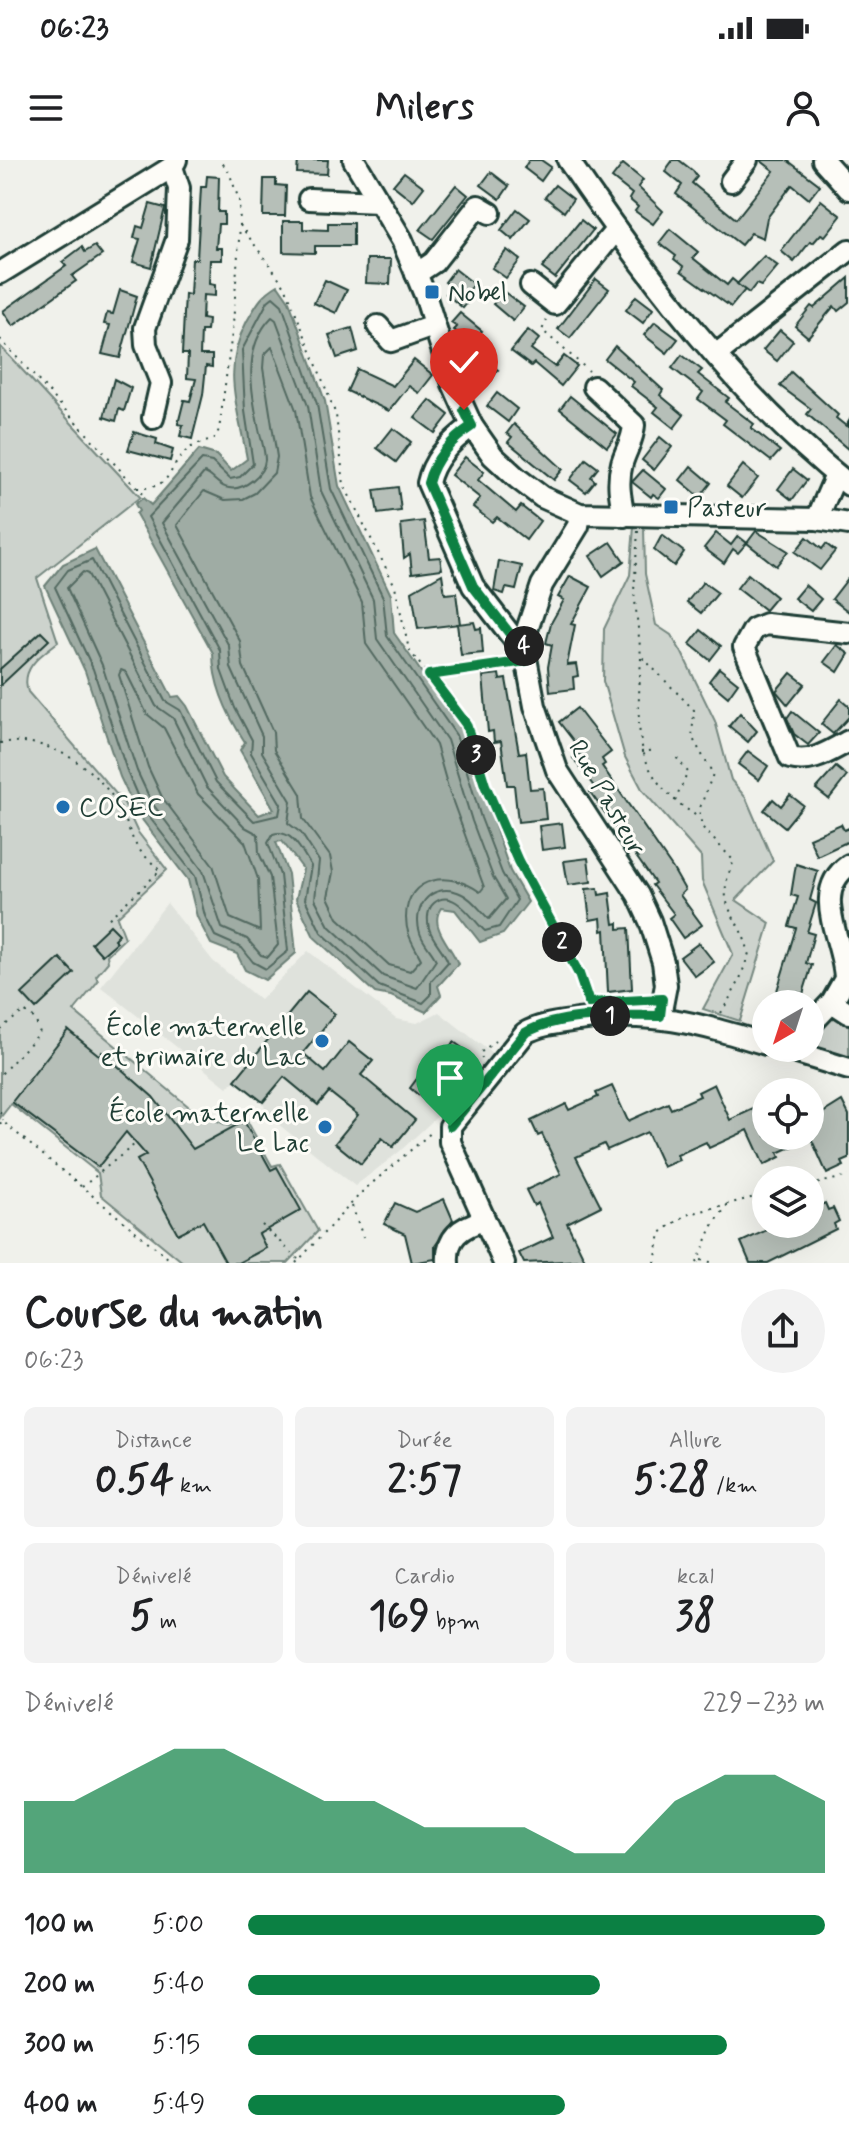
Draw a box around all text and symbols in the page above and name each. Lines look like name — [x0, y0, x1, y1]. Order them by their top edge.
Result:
text: 06:23 — [40, 9, 109, 48]
text: Milers — [375, 85, 474, 132]
icon: menu — [24, 86, 68, 130]
icon: person — [781, 86, 825, 130]
place label: Nobel — [448, 277, 507, 311]
marker: Nobel — [423, 283, 441, 301]
pin — [430, 328, 498, 410]
icon: check — [442, 340, 486, 384]
place label: Pasteur — [687, 492, 767, 526]
marker: Pasteur — [662, 498, 680, 516]
pin: 4 — [504, 626, 544, 666]
text: 4 — [518, 632, 530, 660]
street label: Rue Pasteur — [559, 734, 653, 862]
pin: 3 — [456, 735, 496, 775]
text: 3 — [471, 741, 481, 769]
place label: COSEC — [79, 792, 164, 826]
marker: COSEC — [54, 798, 72, 816]
pin: 2 — [542, 922, 582, 962]
text: 2 — [557, 928, 567, 956]
north arrow — [752, 990, 824, 1062]
map controls — [752, 990, 824, 1238]
pin: 1 — [590, 996, 630, 1036]
text: 1 — [605, 1002, 615, 1030]
place label: École maternelle et primaire du Lac — [100, 1009, 306, 1075]
marker: École maternelle et primaire du Lac — [313, 1032, 331, 1050]
pin — [416, 1044, 484, 1126]
icon: arrive — [428, 1056, 472, 1100]
button: locate — [752, 1078, 824, 1150]
place label: École maternelle Le Lac — [109, 1095, 309, 1161]
marker: École maternelle Le Lac — [316, 1118, 334, 1136]
button: layers — [752, 1166, 824, 1238]
text: Course du matin — [24, 1285, 323, 1343]
button: share — [741, 1289, 825, 1373]
text: 06:23 — [24, 1344, 84, 1378]
text: Distance — [115, 1427, 192, 1455]
text: Durée — [397, 1427, 452, 1455]
text: Allure — [669, 1427, 722, 1455]
text: 0.54 — [95, 1455, 174, 1507]
text: 2:57 — [387, 1455, 462, 1507]
text: 5:28 — [634, 1455, 710, 1507]
text: km — [174, 1472, 212, 1500]
text: /km — [710, 1472, 757, 1500]
text: Dénivelé — [116, 1563, 191, 1591]
text: Cardio — [394, 1563, 455, 1591]
text: kcal — [677, 1563, 714, 1591]
text: 5 — [130, 1591, 154, 1643]
text: 169 — [369, 1591, 430, 1643]
text: 38 — [676, 1591, 716, 1643]
text: m — [154, 1608, 177, 1636]
text: bpm — [430, 1608, 480, 1636]
text: Dénivelé — [24, 1687, 114, 1721]
text: 229–233 m — [703, 1687, 825, 1721]
text: 100 m — [24, 1908, 94, 1942]
text: 5:00 — [152, 1908, 204, 1942]
text: 200 m — [24, 1968, 95, 2002]
text: 5:40 — [152, 1968, 205, 2002]
text: 300 m — [24, 2028, 94, 2062]
text: 5:15 — [152, 2028, 200, 2062]
text: 400 m — [24, 2088, 97, 2122]
text: 5:49 — [152, 2088, 205, 2122]

